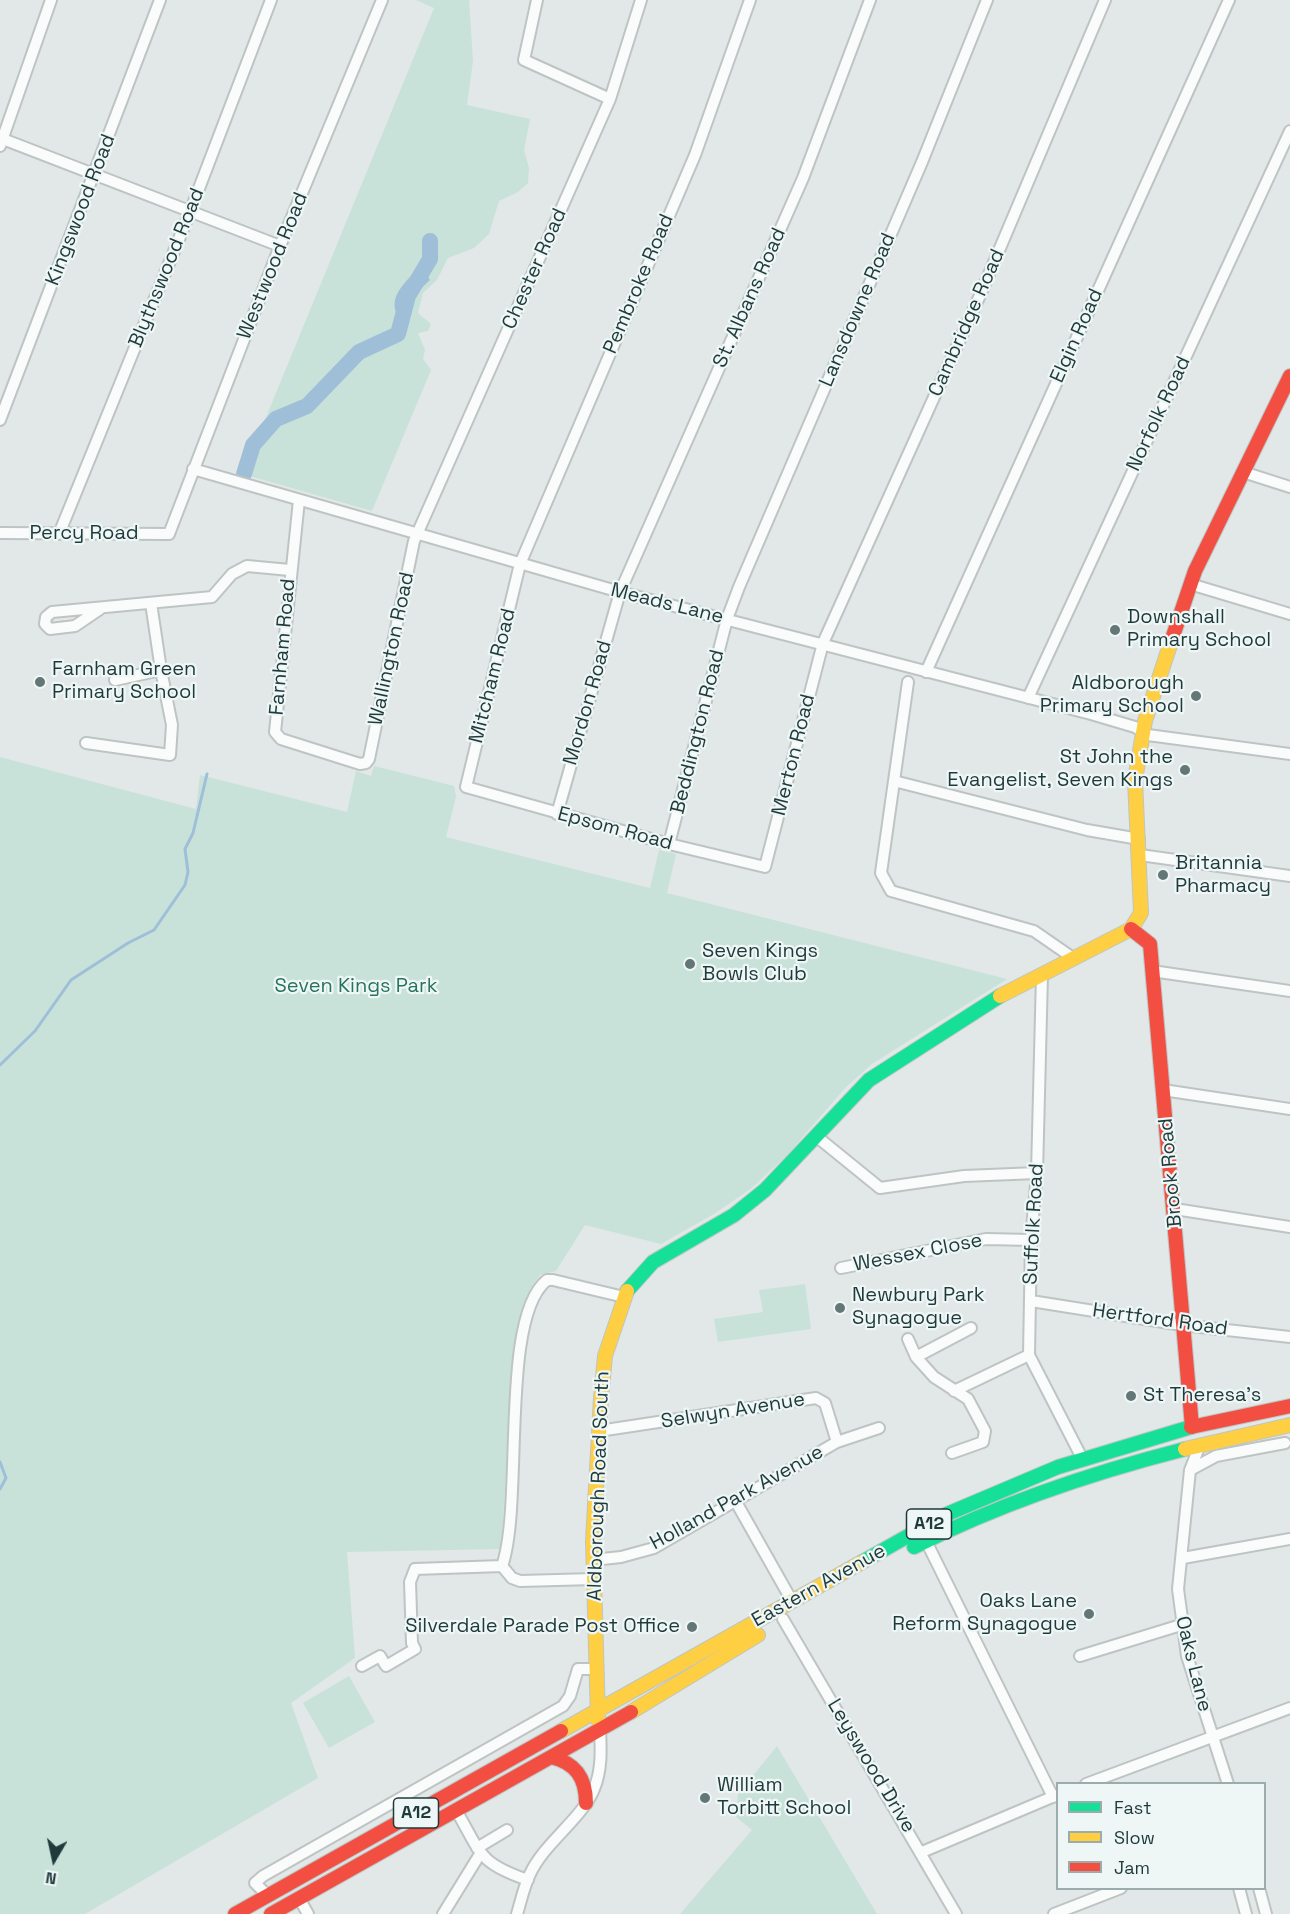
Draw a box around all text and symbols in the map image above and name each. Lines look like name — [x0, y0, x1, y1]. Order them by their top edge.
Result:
street label: Kingswood Road — [41, 131, 121, 289]
street label: Blythswood Road — [124, 185, 210, 351]
street label: Westwood Road — [233, 189, 313, 343]
street label: Chester Road — [498, 205, 572, 333]
street label: Pembroke Road — [599, 211, 679, 357]
street label: St. Albans Road — [708, 224, 792, 372]
street label: Lansdowne Road — [815, 230, 901, 390]
street label: Cambridge Road — [924, 246, 1010, 400]
street label: Elgin Road — [1046, 285, 1108, 387]
street label: Norfolk Road — [1122, 353, 1196, 475]
street label: Percy Road — [29, 522, 139, 546]
street label: Wallington Road — [364, 570, 420, 728]
street label: Farnham Road — [265, 578, 301, 716]
street label: Meads Lane — [608, 578, 726, 630]
street label: Mitcham Road — [465, 606, 521, 746]
place label: Downshall Primary School — [1127, 606, 1271, 653]
marker: Downshall Primary School — [1108, 623, 1122, 637]
street label: Mordon Road — [559, 638, 617, 768]
street label: Beddington Road — [666, 647, 730, 817]
place label: Farnham Green Primary School — [52, 658, 196, 705]
place label: Aldborough Primary School — [1040, 672, 1184, 719]
marker: Farnham Green Primary School — [33, 675, 47, 689]
marker: Aldborough Primary School — [1189, 689, 1203, 703]
street label: Merton Road — [767, 692, 821, 818]
place label: St John the Evangelist, Seven Kings — [947, 746, 1173, 793]
marker: St John the Evangelist, Seven Kings — [1178, 763, 1192, 777]
street label: Epsom Road — [555, 802, 675, 856]
place label: Britannia Pharmacy — [1175, 852, 1271, 899]
marker: Britannia Pharmacy — [1156, 868, 1170, 882]
place label: Seven Kings Bowls Club — [702, 940, 818, 987]
marker: Seven Kings Bowls Club — [683, 957, 697, 971]
park label: Seven Kings Park — [275, 975, 437, 999]
street label: Brook Road — [1154, 1117, 1188, 1229]
street label: Suffolk Road — [1019, 1163, 1049, 1285]
street label: Wessex Close — [852, 1229, 984, 1277]
place label: Newbury Park Synagogue — [852, 1284, 985, 1331]
street label: Hertford Road — [1091, 1299, 1229, 1341]
marker: Newbury Park Synagogue — [833, 1301, 847, 1315]
street label: Aldborough Road South — [583, 1371, 615, 1601]
place label: St Theresa's — [1143, 1384, 1261, 1408]
street label: Selwyn Avenue — [659, 1388, 807, 1434]
marker: St Theresa's — [1124, 1389, 1138, 1403]
street label: Holland Park Avenue — [646, 1440, 828, 1556]
road number: A12 — [906, 1509, 952, 1539]
street label: Eastern Avenue — [748, 1539, 890, 1633]
place label: Oaks Lane Reform Synagogue — [892, 1590, 1077, 1637]
marker: Oaks Lane Reform Synagogue — [1082, 1607, 1096, 1621]
street label: Oaks Lane — [1170, 1614, 1216, 1714]
place label: Silverdale Parade Post Office — [405, 1615, 680, 1639]
marker: Silverdale Parade Post Office — [685, 1620, 699, 1634]
street label: Leyswood Drive — [822, 1695, 920, 1837]
place label: William Torbitt School — [717, 1774, 851, 1821]
legend — [1056, 1782, 1266, 1890]
marker: William Torbitt School — [698, 1791, 712, 1805]
text: Fast — [1114, 1796, 1151, 1819]
road number: A12 — [394, 1798, 438, 1828]
text: Slow — [1114, 1826, 1155, 1849]
north arrow — [24, 1830, 84, 1890]
text: Jam — [1114, 1856, 1150, 1879]
text: N — [44, 1867, 58, 1889]

